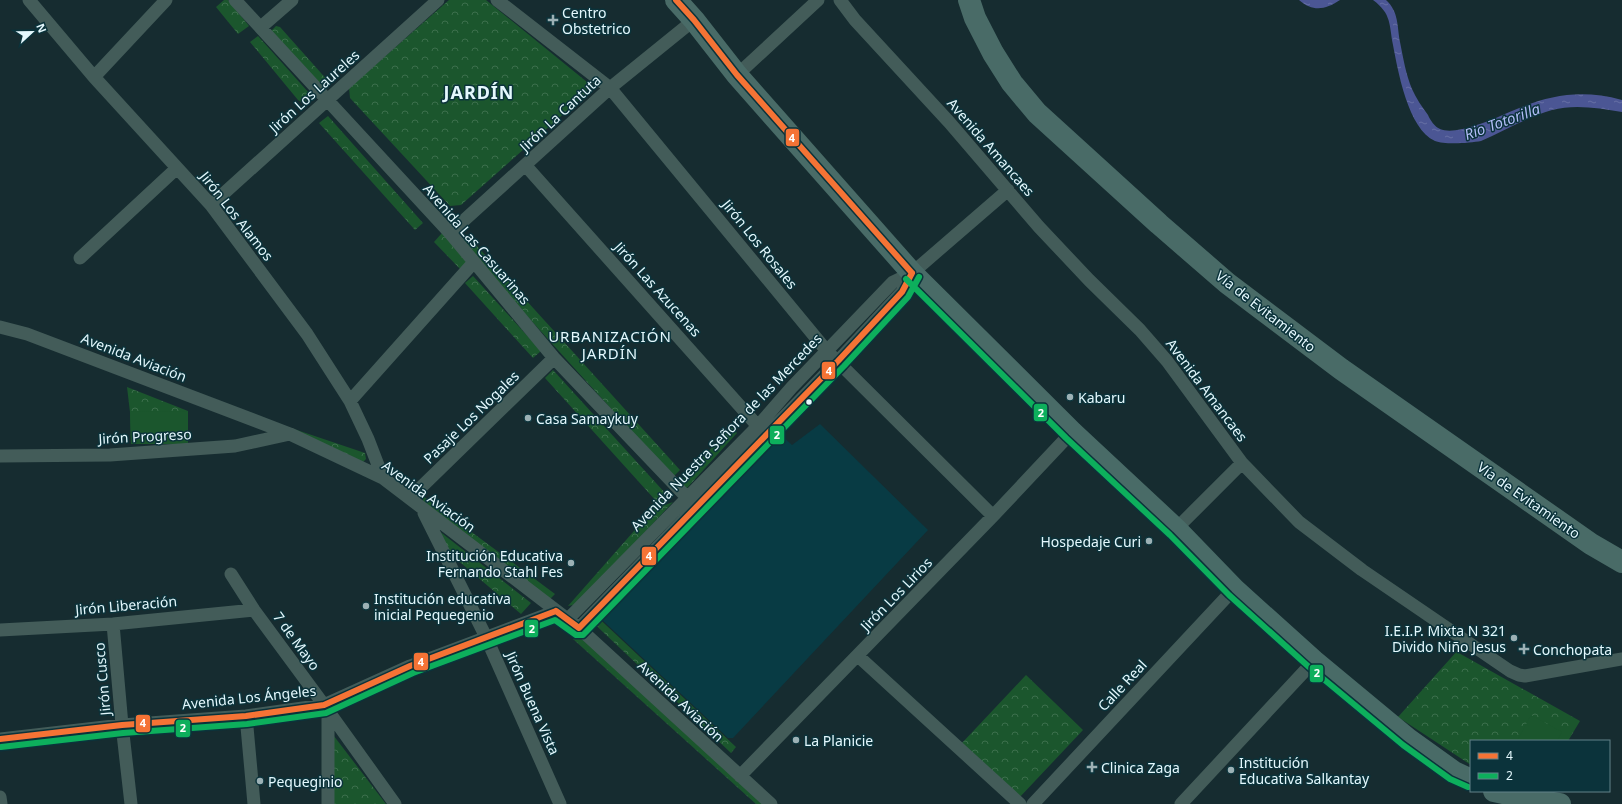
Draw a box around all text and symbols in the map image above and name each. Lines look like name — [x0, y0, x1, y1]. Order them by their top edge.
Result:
place label: Centro Obstetrico — [562, 3, 631, 38]
north arrow — [12, 12, 52, 52]
marker: Centro Obstetrico — [547, 14, 559, 26]
text: N — [33, 21, 50, 35]
street label: Jirón Los Laureles — [263, 45, 363, 138]
street label: Jirón La Cantuta — [514, 70, 605, 157]
district label: JARDÍN — [441, 80, 515, 104]
street label: Avenida Amancaes — [943, 94, 1039, 200]
water label: Rio Totorilla — [1461, 98, 1543, 144]
line badge: 4 — [785, 128, 800, 147]
text: 4 — [789, 130, 796, 145]
street label: Jirón Los Alamos — [195, 166, 278, 265]
street label: Avenida Las Casuarinas — [419, 180, 535, 309]
street label: Jirón Los Rosales — [717, 194, 802, 293]
street label: Jirón Las Azucenas — [609, 236, 706, 341]
street label: Vía de Evitamiento — [1212, 266, 1320, 356]
district label: URBANIZACIÓN JARDÍN — [548, 326, 672, 363]
street label: Avenida Aviación — [79, 328, 189, 386]
street label: Avenida Nuestra Señora de las Mercedes — [626, 329, 826, 535]
street label: Avenida Amancaes — [1162, 335, 1252, 445]
line badge: 4 — [821, 361, 836, 380]
text: 4 — [826, 363, 833, 378]
street label: Pasaje Los Nogales — [419, 366, 523, 468]
place label: Kabaru — [1078, 388, 1125, 407]
marker: Kabaru — [1065, 392, 1075, 402]
unlabelled marker — [804, 397, 814, 407]
line badge: 2 — [1033, 403, 1048, 422]
text: 2 — [1038, 405, 1044, 420]
place label: Casa Samaykuy — [536, 409, 639, 428]
marker: Casa Samaykuy — [523, 413, 533, 423]
street label: Jirón Progreso — [96, 424, 192, 448]
line badge: 2 — [769, 425, 785, 445]
text: 2 — [774, 427, 780, 442]
street label: Avenida Aviación — [378, 456, 480, 536]
street label: Vía de Evitamiento — [1474, 457, 1584, 543]
place label: Hospedaje Curi — [1040, 532, 1141, 551]
marker: Hospedaje Curi — [1144, 536, 1154, 546]
place label: Institución Educativa Fernando Stahl Fes — [426, 546, 563, 581]
line badge: 4 — [641, 546, 657, 566]
text: 4 — [646, 548, 653, 563]
street label: Jirón Los Lirios — [855, 553, 936, 636]
marker: Institución Educativa Fernando Stahl Fes — [566, 558, 576, 568]
place label: Institución educativa inicial Pequegenio — [374, 589, 511, 624]
street label: Jirón Liberación — [72, 591, 178, 619]
marker: Institución educativa inicial Pequegenio — [361, 601, 371, 611]
street label: 7 de Mayo — [269, 608, 325, 674]
line badge: 2 — [524, 619, 539, 638]
text: 2 — [529, 621, 535, 636]
place label: I.E.I.P. Mixta N 321 Divido Niño Jesus — [1385, 621, 1506, 656]
marker: I.E.I.P. Mixta N 321 Divido Niño Jesus — [1509, 633, 1519, 643]
place label: Conchopata — [1533, 640, 1612, 659]
street label: Jirón Cusco — [89, 642, 115, 718]
marker: Conchopata — [1518, 643, 1530, 655]
street label: Jirón Buena Vista — [501, 647, 564, 758]
line badge: 4 — [413, 652, 429, 671]
text: 4 — [418, 654, 425, 669]
street label: Calle Real — [1093, 655, 1151, 715]
street label: Avenida Aviación — [634, 656, 728, 746]
line badge: 2 — [1309, 664, 1324, 683]
text: 2 — [1314, 665, 1320, 680]
street label: Avenida Los Ángeles — [181, 680, 317, 713]
line badge: 4 — [135, 714, 151, 733]
text: 4 — [140, 715, 147, 730]
line badge: 2 — [175, 719, 191, 738]
text: 2 — [180, 720, 186, 735]
place label: La Planicie — [804, 731, 873, 750]
marker: La Planicie — [791, 735, 801, 745]
legend — [1470, 740, 1610, 792]
text: 4 — [1506, 747, 1513, 764]
place label: Institución Educativa Salkantay — [1239, 753, 1370, 788]
place label: Clinica Zaga — [1101, 758, 1180, 777]
marker: Clinica Zaga — [1086, 761, 1098, 773]
marker: Institución Educativa Salkantay — [1226, 765, 1236, 775]
text: 2 — [1506, 767, 1513, 784]
place label: Pequeginio — [268, 772, 342, 791]
marker: Pequeginio — [255, 776, 265, 786]

